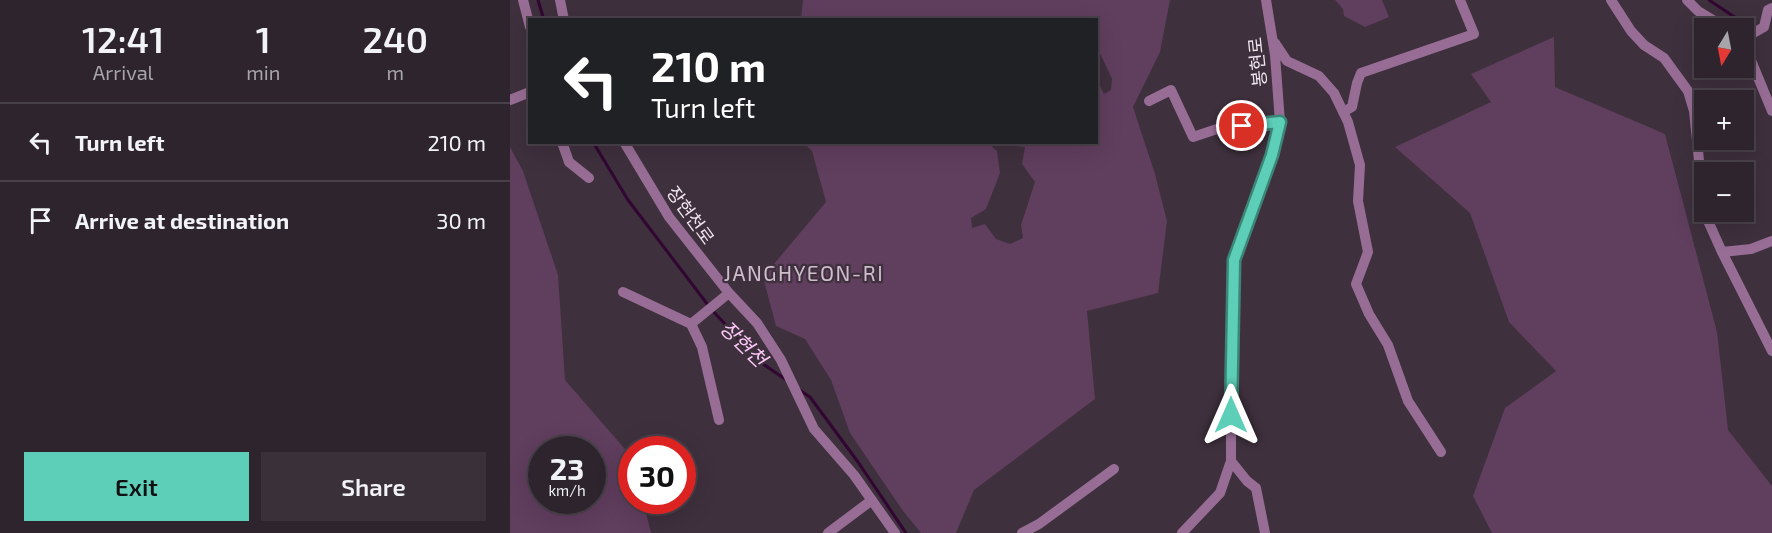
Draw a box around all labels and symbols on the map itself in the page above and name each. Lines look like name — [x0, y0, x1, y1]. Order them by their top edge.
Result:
north arrow — [1694, 18, 1754, 78]
street label: 봉현로 — [1243, 36, 1271, 88]
pin — [1216, 100, 1267, 151]
street label: 장현천로 — [663, 182, 719, 248]
district label: JANGHYEON-RI — [724, 260, 884, 285]
water label: 장현천 — [716, 315, 774, 373]
position arrow — [1199, 383, 1263, 447]
speed limit sign: 30 — [618, 436, 696, 514]

